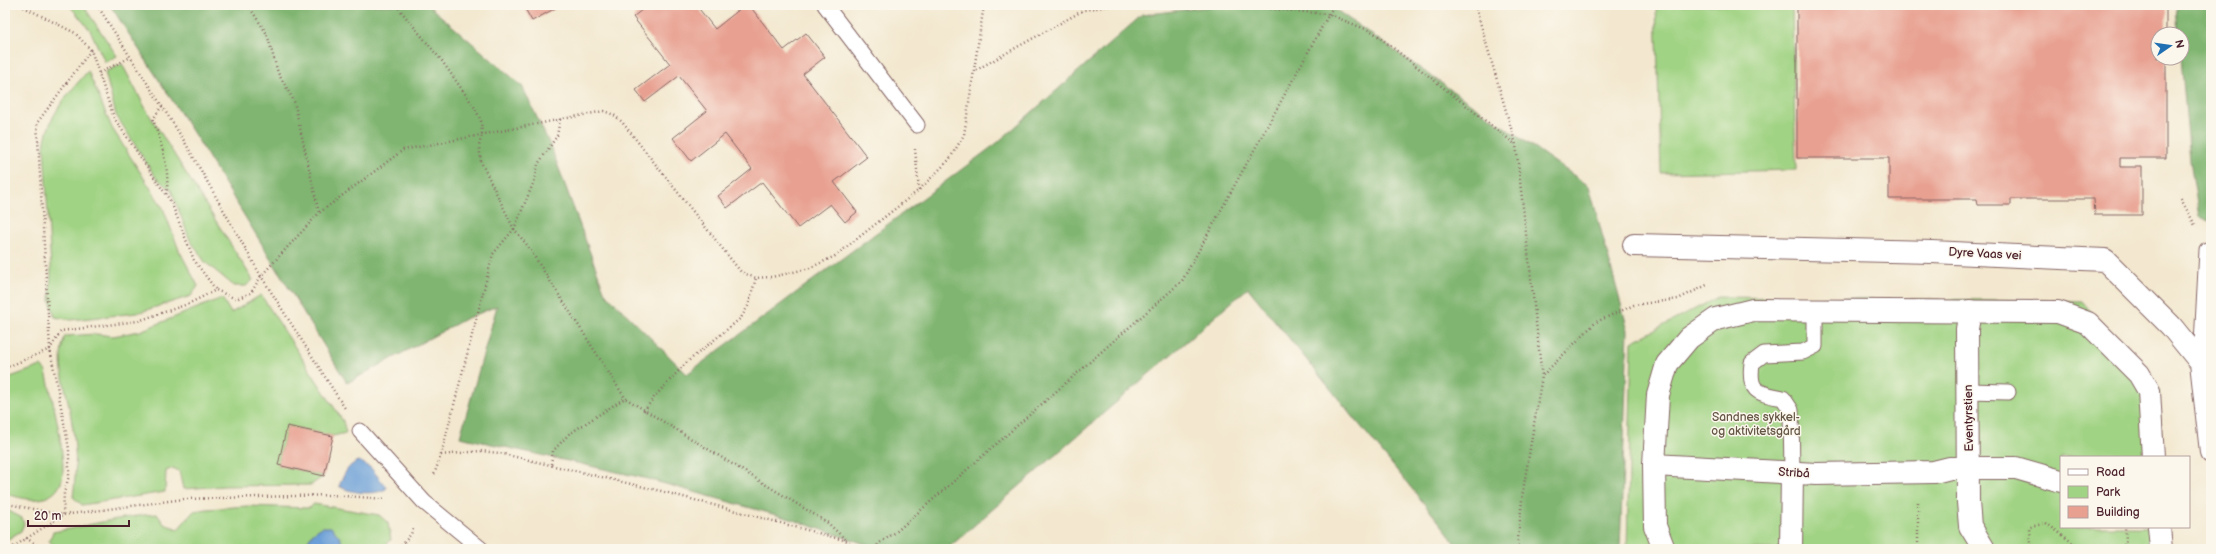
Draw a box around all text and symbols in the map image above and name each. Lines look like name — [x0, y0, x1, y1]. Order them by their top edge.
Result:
north arrow — [2150, 26, 2190, 66]
text: N — [2172, 38, 2187, 49]
street label: Dyre Vaas vei — [1948, 245, 2022, 263]
street label: Eventyrstien — [1961, 384, 1977, 452]
park label: Sandnes sykkel- og aktivitetsgård — [1711, 410, 1801, 439]
legend — [2060, 456, 2190, 528]
street label: Stribå — [1778, 464, 1811, 482]
text: Road — [2096, 465, 2125, 480]
text: Park — [2096, 485, 2120, 500]
scale bar — [28, 502, 129, 528]
text: Building — [2096, 505, 2140, 520]
text: 20 m — [34, 509, 61, 524]

